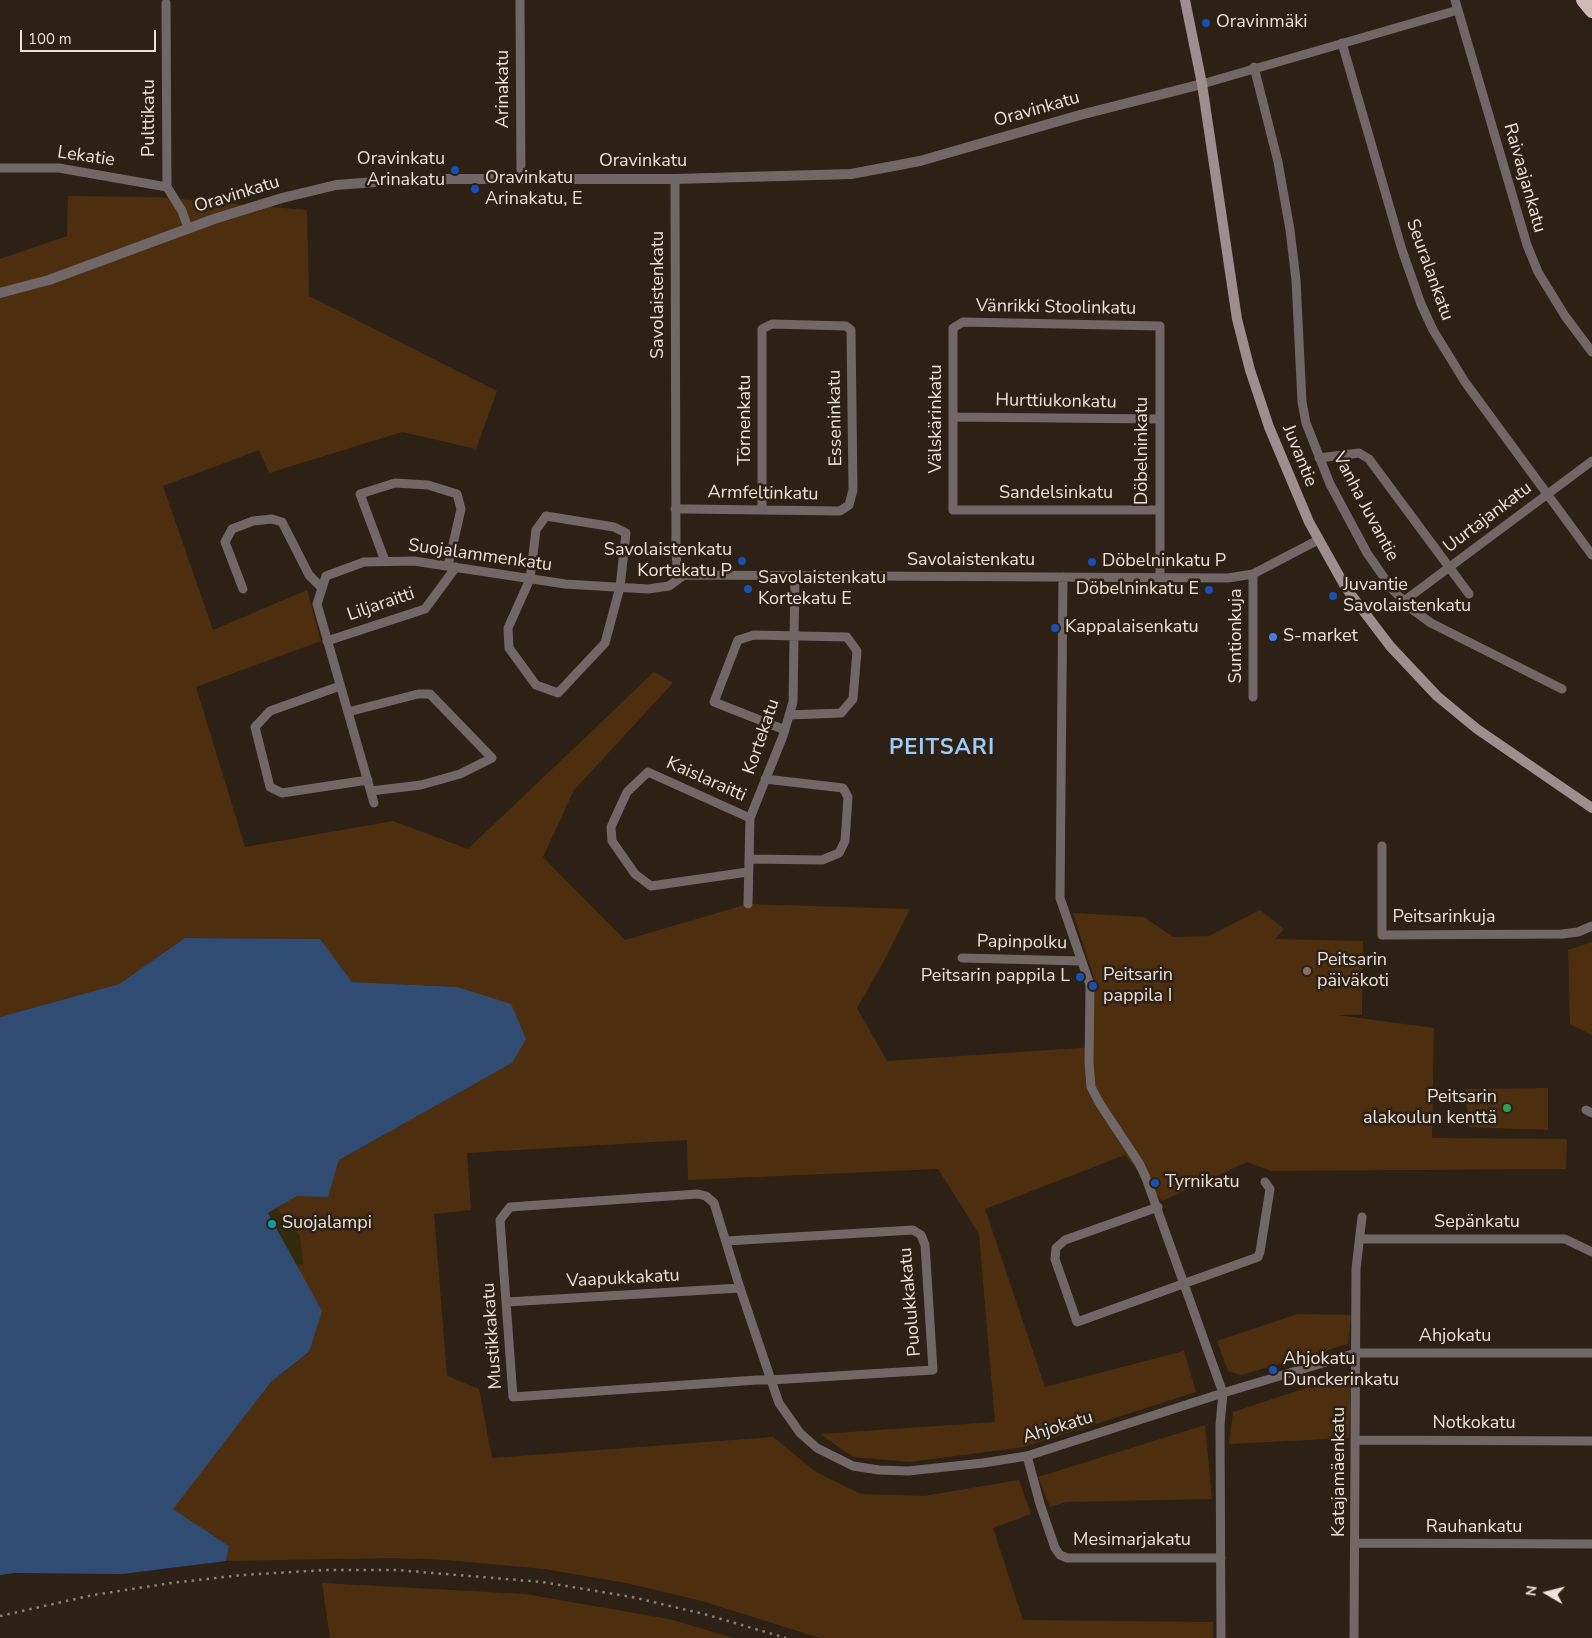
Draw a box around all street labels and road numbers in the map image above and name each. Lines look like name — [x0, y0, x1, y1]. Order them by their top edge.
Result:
street label: Arinakatu — [493, 50, 515, 128]
street label: Pulttikatu — [139, 79, 161, 157]
street label: Oravinkatu — [992, 87, 1082, 133]
street label: Raivaajankatu — [1498, 121, 1550, 235]
street label: Lekatie — [56, 142, 116, 172]
street label: Oravinkatu — [599, 151, 687, 173]
street label: Oravinkatu — [192, 172, 282, 218]
street label: Seuralankatu — [1401, 216, 1457, 324]
street label: Savolaistenkatu — [648, 231, 670, 359]
street label: Vänrikki Stoolinkatu — [976, 296, 1136, 320]
street label: Välskärinkatu — [926, 365, 948, 473]
street label: Esseninkatu — [824, 369, 848, 467]
street label: Törnenkatu — [735, 375, 757, 465]
street label: Hurttiukonkatu — [995, 390, 1117, 414]
street label: Döbelninkatu — [1132, 397, 1154, 505]
street label: Juvantie — [1277, 422, 1321, 490]
street label: Vanha Juvantie — [1327, 449, 1403, 565]
street label: Uurtajankatu — [1440, 478, 1536, 558]
street label: Armfeltinkatu — [707, 482, 819, 506]
street label: Sandelsinkatu — [999, 483, 1113, 505]
street label: Suojalammenkatu — [407, 535, 553, 577]
street label: Savolaistenkatu — [907, 550, 1035, 572]
street label: Liljaraitti — [345, 583, 417, 627]
street label: Suntionkuja — [1226, 589, 1248, 683]
street label: Kortekatu — [739, 696, 785, 778]
street label: Kaislaraitti — [663, 753, 749, 807]
street label: Peitsarinkuja — [1393, 907, 1495, 929]
street label: Papinpolku — [977, 931, 1067, 955]
street label: Sepänkatu — [1434, 1212, 1520, 1234]
street label: Puolukkakatu — [895, 1247, 927, 1357]
street label: Vaapukkakatu — [566, 1265, 680, 1293]
street label: Mustikkakatu — [479, 1282, 507, 1390]
street label: Ahjokatu — [1419, 1326, 1491, 1348]
street label: Ahjokatu — [1020, 1407, 1096, 1449]
street label: Katajamäenkatu — [1329, 1407, 1351, 1537]
street label: Notkokatu — [1432, 1413, 1516, 1435]
street label: Rauhankatu — [1426, 1517, 1522, 1539]
street label: Mesimarjakatu — [1073, 1530, 1191, 1552]

